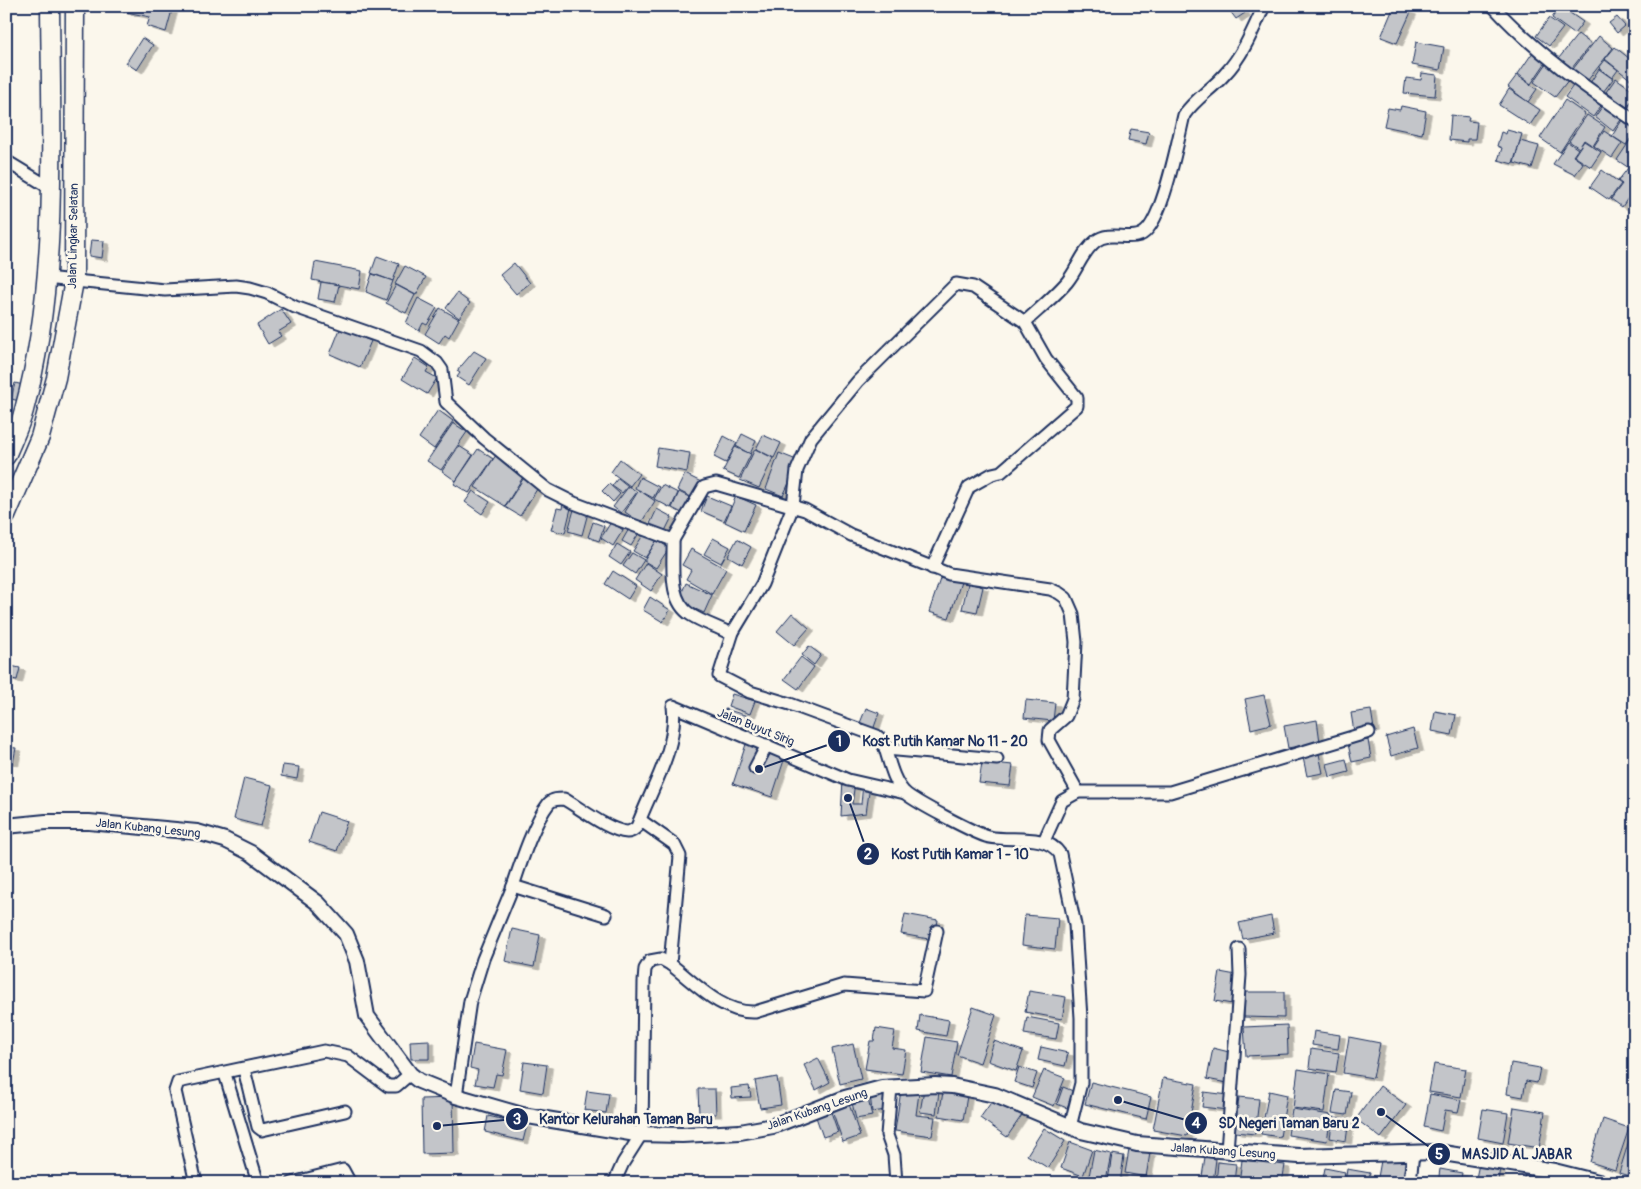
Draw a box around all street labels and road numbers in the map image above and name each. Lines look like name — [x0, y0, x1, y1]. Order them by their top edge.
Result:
street label: Jalan Lingkar Selatan — [65, 183, 82, 289]
street label: Jalan Buyut Sirig — [715, 705, 797, 750]
street label: Jalan Kubang Lesung — [95, 816, 201, 841]
street label: Jalan Kubang Lesung — [765, 1085, 869, 1134]
street label: Jalan Kubang Lesung — [1170, 1140, 1276, 1163]

